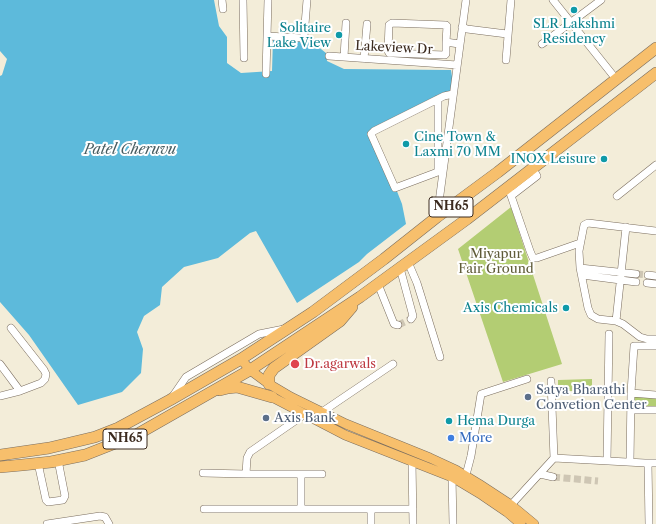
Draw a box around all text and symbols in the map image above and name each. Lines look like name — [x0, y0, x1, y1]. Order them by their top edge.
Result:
marker: SLR Lakshmi Residency — [569, 5, 579, 15]
place label: SLR Lakshmi Residency — [533, 16, 615, 47]
place label: Solitaire Lake View — [267, 20, 331, 51]
marker: Solitaire Lake View — [334, 30, 344, 40]
street label: Lakeview Dr — [355, 38, 433, 58]
place label: Cine Town & Laxmi 70 MM — [414, 129, 501, 160]
marker: Cine Town & Laxmi 70 MM — [401, 139, 411, 149]
water label: Patel Cheruvu — [84, 142, 176, 158]
place label: INOX Leisure — [511, 151, 596, 167]
marker: INOX Leisure — [599, 154, 609, 164]
road number: NH65 — [429, 197, 473, 217]
park label: Miyapur Fair Ground — [458, 246, 534, 277]
place label: Axis Chemicals — [463, 300, 558, 316]
marker: Axis Chemicals — [561, 303, 571, 313]
place label: Dr.agarwals — [304, 356, 376, 372]
marker: Dr.agarwals — [289, 358, 301, 370]
place label: Satya Bharathi Convetion Center — [536, 382, 647, 413]
marker: Satya Bharathi Convetion Center — [523, 392, 533, 402]
place label: Axis Bank — [274, 410, 336, 426]
marker: Axis Bank — [261, 413, 271, 423]
place label: Hema Durga — [457, 413, 535, 429]
marker: Hema Durga — [444, 416, 454, 426]
road number: NH65 — [103, 429, 147, 449]
place label: More — [459, 430, 492, 446]
marker: More — [446, 433, 456, 443]

